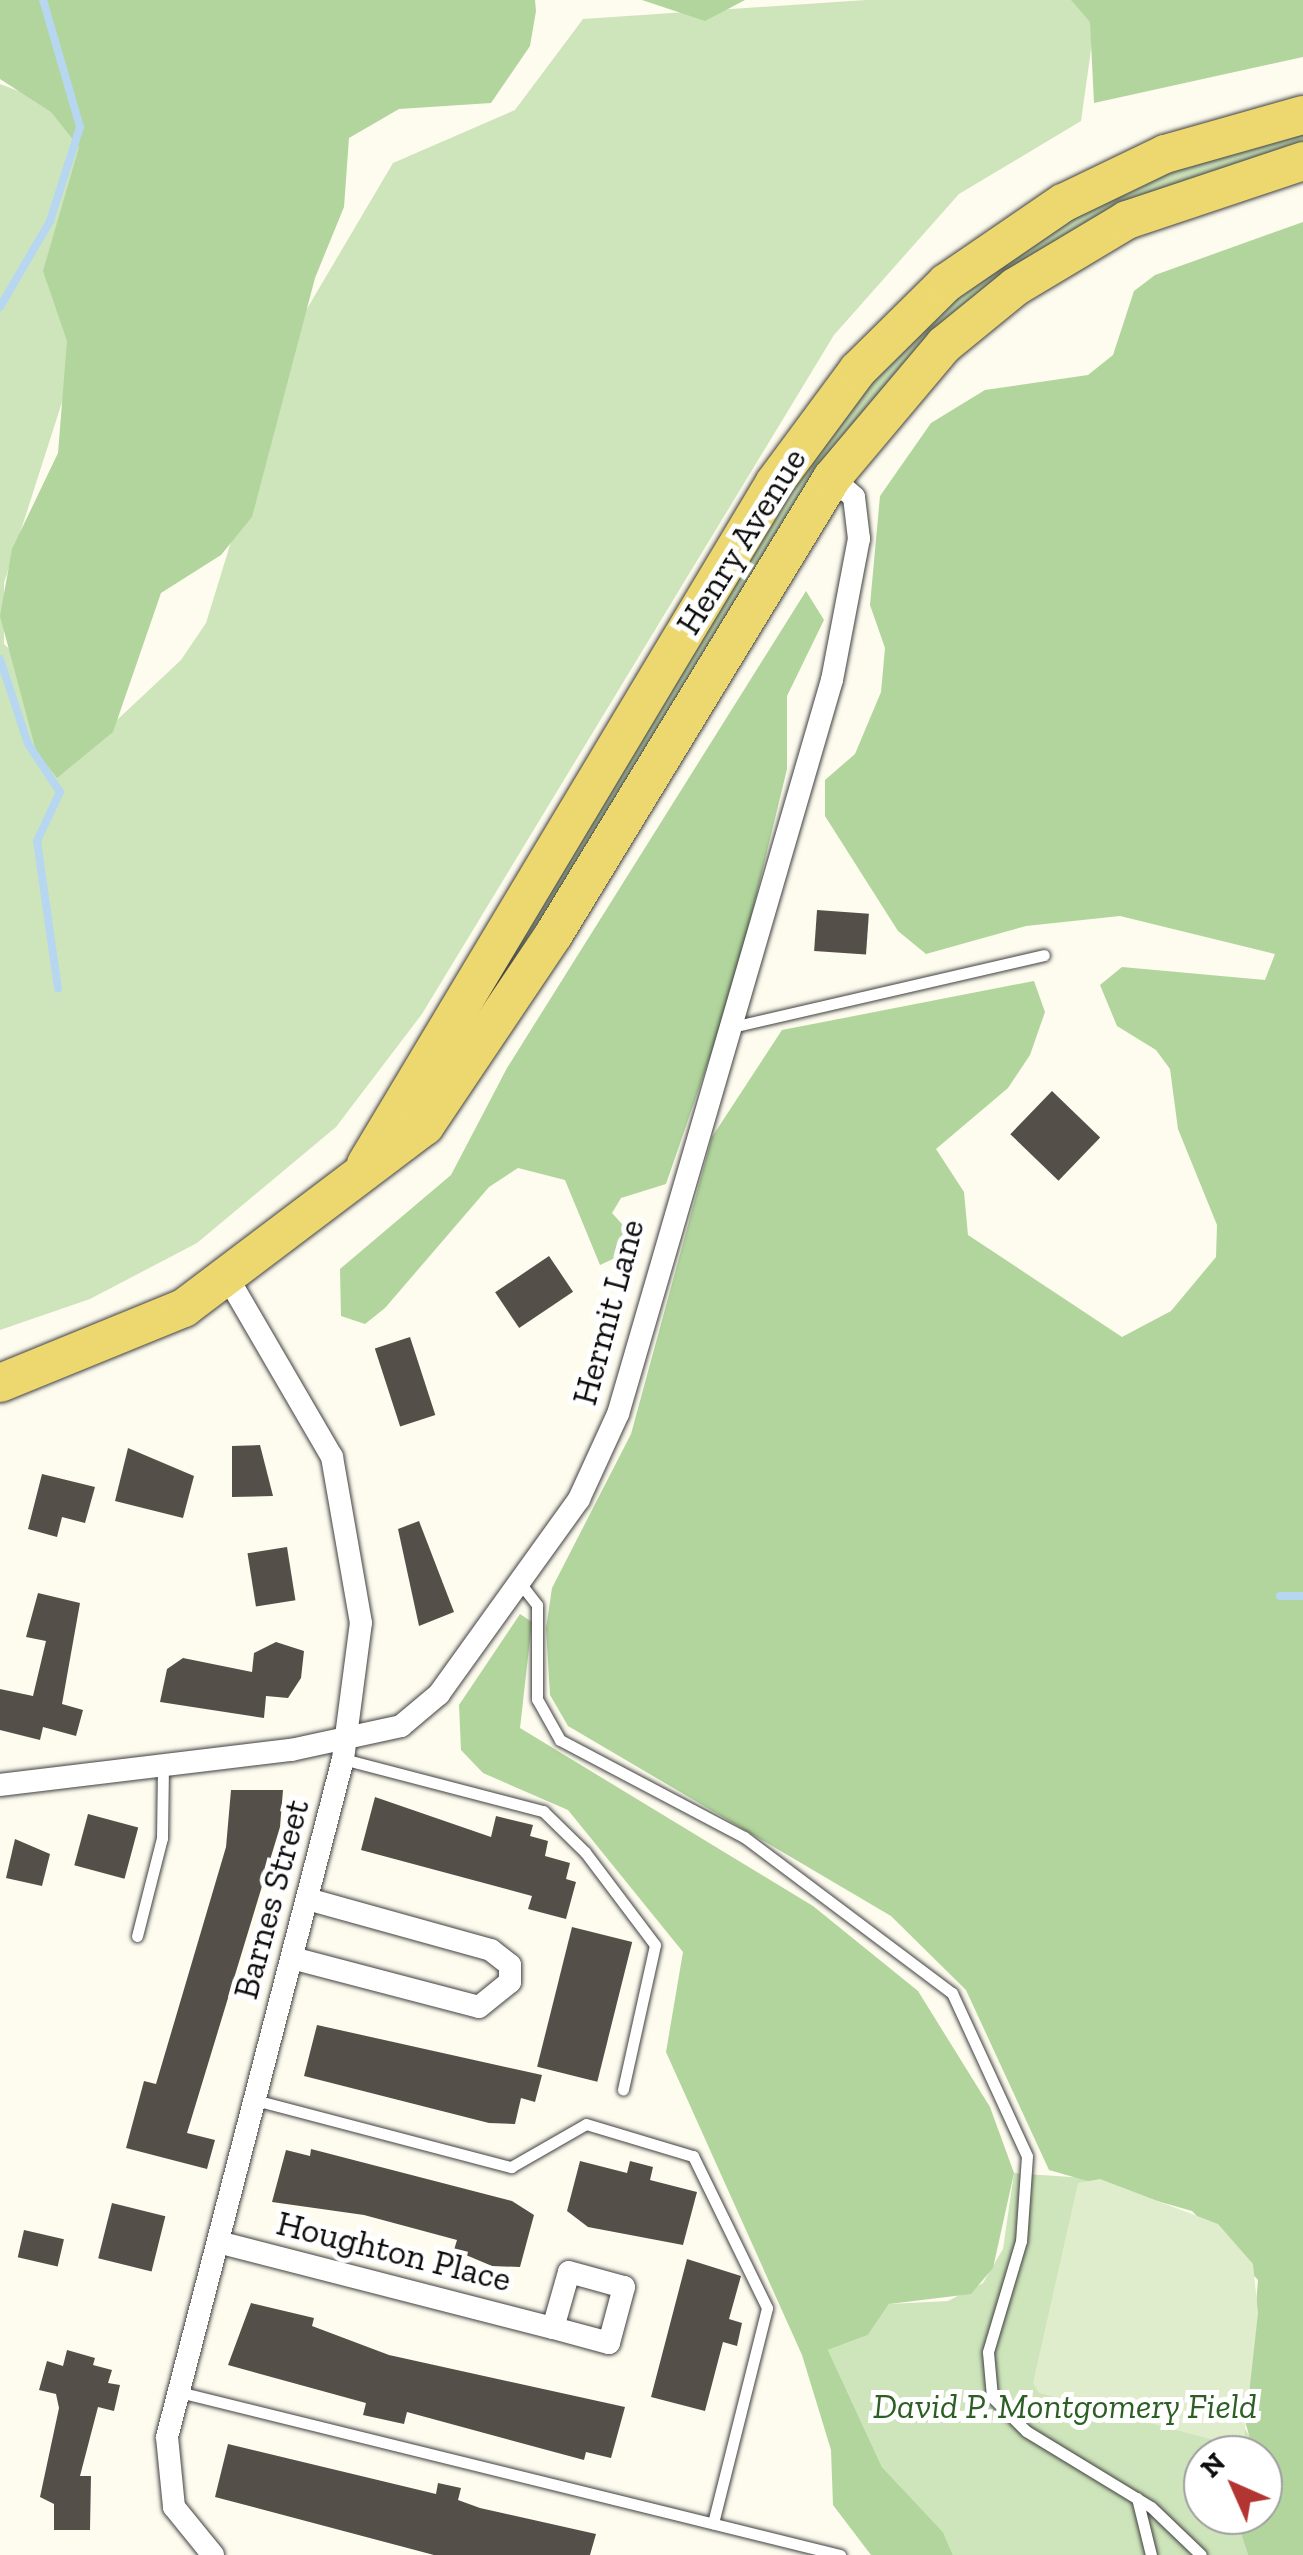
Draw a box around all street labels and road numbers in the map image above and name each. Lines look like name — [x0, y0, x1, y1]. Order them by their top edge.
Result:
street label: Henry Avenue — [667, 439, 815, 643]
street label: Hermit Lane — [563, 1215, 653, 1409]
street label: Barnes Street — [224, 1795, 318, 2003]
street label: Houghton Place — [273, 2202, 515, 2300]

